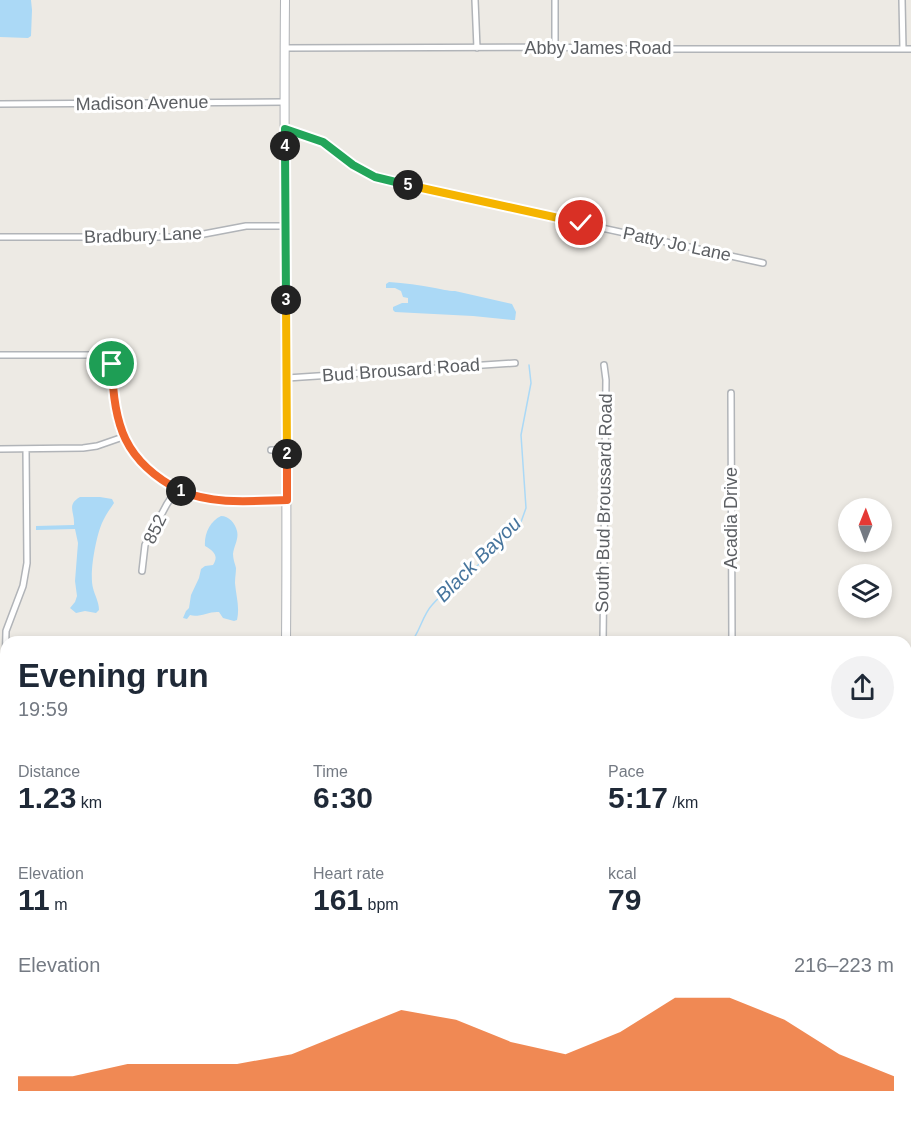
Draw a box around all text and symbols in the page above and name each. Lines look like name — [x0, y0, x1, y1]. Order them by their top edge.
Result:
street label: Abby James Road — [524, 38, 672, 58]
street label: Madison Avenue — [75, 92, 209, 114]
pin: 4 — [270, 131, 300, 161]
text: 4 — [281, 137, 289, 154]
pin: 5 — [393, 170, 423, 200]
text: 5 — [404, 176, 412, 193]
pin — [555, 197, 606, 248]
icon: check — [564, 206, 597, 239]
street label: Bradbury Lane — [84, 223, 202, 247]
street label: Patty Jo Lane — [621, 223, 733, 265]
pin: 3 — [271, 285, 301, 315]
text: 3 — [282, 291, 290, 308]
pin — [86, 338, 137, 389]
icon: arrive — [95, 347, 128, 380]
street label: Bud Brousard Road — [321, 355, 481, 385]
street label: South Bud Broussard Road — [592, 393, 616, 613]
pin: 2 — [272, 439, 302, 469]
text: 2 — [283, 445, 291, 462]
street label: Acadia Drive — [721, 467, 741, 569]
pin: 1 — [166, 476, 196, 506]
text: 1 — [177, 482, 185, 499]
north arrow — [838, 498, 892, 552]
map controls — [838, 498, 892, 618]
street label: 852 — [139, 511, 171, 547]
water label: Black Bayou — [431, 512, 525, 606]
button: layers — [838, 564, 892, 618]
button: share — [831, 656, 894, 719]
text: Evening run — [18, 657, 209, 694]
text: 19:59 — [18, 698, 68, 720]
text: Distance — [18, 763, 80, 780]
text: Time — [313, 763, 348, 780]
text: Pace — [608, 763, 644, 780]
text: 1.23 — [18, 781, 76, 814]
text: 6:30 — [313, 781, 373, 814]
text: 5:17 — [608, 781, 668, 814]
text: km — [76, 794, 102, 811]
text: /km — [668, 794, 698, 811]
text: Elevation — [18, 865, 84, 882]
text: Heart rate — [313, 865, 384, 882]
text: kcal — [608, 865, 636, 882]
text: 11 — [18, 883, 50, 916]
text: 161 — [313, 883, 363, 916]
text: 79 — [608, 883, 641, 916]
text: m — [50, 896, 68, 913]
text: bpm — [363, 896, 399, 913]
text: Elevation — [18, 954, 100, 976]
text: 216–223 m — [794, 954, 894, 976]

